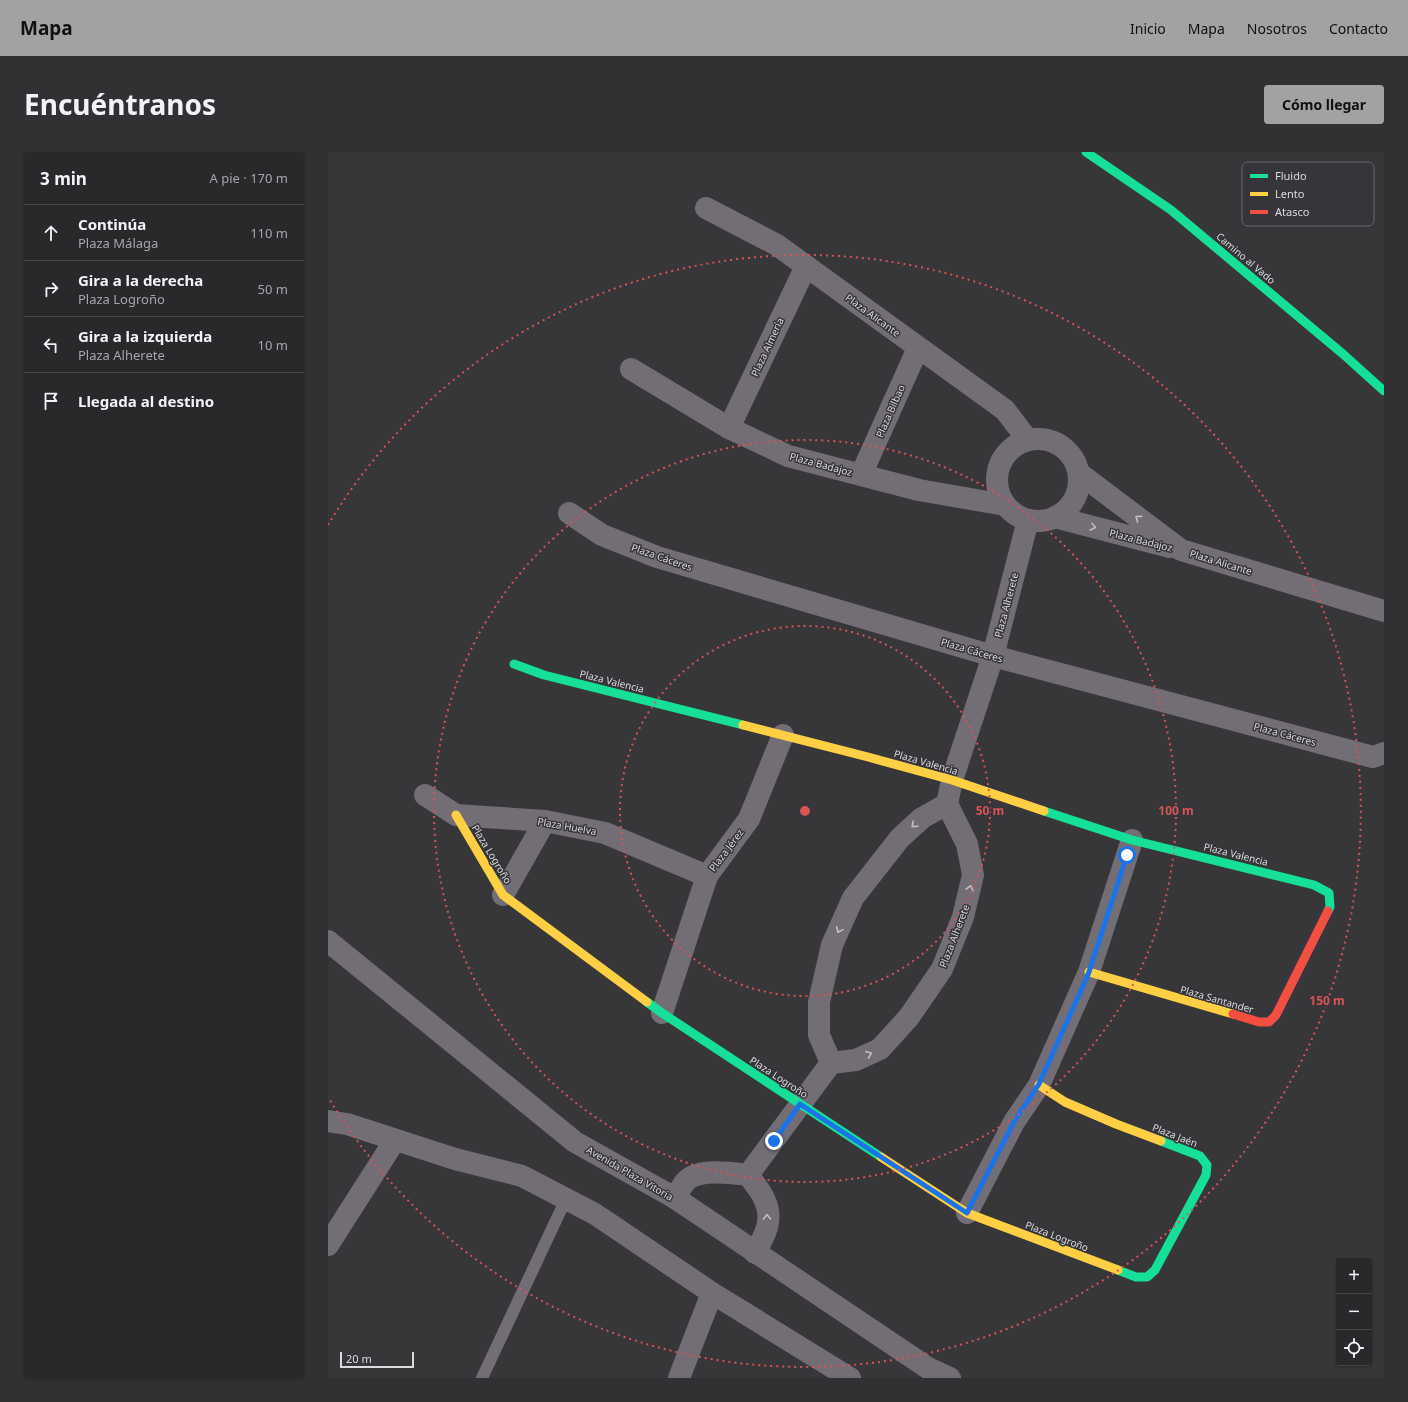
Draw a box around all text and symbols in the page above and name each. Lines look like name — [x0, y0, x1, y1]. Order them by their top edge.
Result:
text: Mapa — [20, 15, 73, 41]
text: Inicio — [1130, 19, 1166, 38]
text: Mapa — [1188, 19, 1225, 38]
text: Nosotros — [1247, 19, 1307, 38]
text: Contacto — [1329, 19, 1388, 38]
text: Encuéntranos — [24, 85, 216, 123]
button: Cómo llegar — [1264, 85, 1384, 124]
legend — [1242, 162, 1374, 226]
text: 3 min — [40, 167, 87, 190]
text: Fluido — [1275, 168, 1307, 183]
text: A pie · 170 m — [210, 169, 288, 187]
text: Lento — [1275, 186, 1305, 201]
text: Atasco — [1275, 204, 1310, 219]
text: Continúa — [78, 214, 146, 234]
icon: ahead — [40, 222, 62, 244]
text: 110 m — [250, 224, 288, 242]
street label: Camino al Vado — [1214, 229, 1278, 287]
text: Plaza Málaga — [78, 234, 158, 252]
text: Gira a la derecha — [78, 270, 203, 290]
icon: right — [40, 278, 62, 300]
text: 50 m — [258, 280, 288, 298]
text: Plaza Logroño — [78, 290, 165, 308]
street label: Plaza Alicante — [843, 290, 904, 340]
street label: Plaza Almería — [747, 315, 787, 379]
text: Gira a la izquierda — [78, 326, 212, 346]
icon: left — [40, 334, 62, 356]
text: 10 m — [258, 336, 288, 354]
text: Plaza Alherete — [78, 346, 165, 364]
street label: Plaza Bilbao — [872, 382, 908, 440]
icon: arrive — [40, 390, 62, 412]
text: Llegada al destino — [78, 391, 214, 411]
street label: Plaza Badajoz — [788, 449, 854, 479]
one-way arrow — [1136, 516, 1143, 523]
one-way arrow — [1089, 522, 1096, 531]
street label: Plaza Badajoz — [1108, 525, 1174, 555]
street label: Plaza Cáceres — [630, 540, 695, 574]
street label: Plaza Alicante — [1188, 546, 1254, 578]
street label: Plaza Alherete — [991, 571, 1021, 639]
street label: Plaza Cáceres — [939, 634, 1005, 666]
street label: Plaza Valencia — [578, 666, 646, 696]
street label: Plaza Cáceres — [1252, 719, 1318, 749]
street label: Plaza Valencia — [892, 746, 960, 778]
text: 50 m — [976, 802, 1004, 819]
text: 100 m — [1158, 802, 1194, 819]
centre of rings — [798, 804, 812, 818]
street label: Plaza Huelva — [536, 814, 598, 838]
one-way arrow — [911, 821, 919, 828]
street label: Plaza Logroño — [469, 822, 515, 886]
street label: Plaza Jérez — [705, 826, 747, 874]
street label: Plaza Valencia — [1202, 839, 1270, 869]
route start — [1118, 846, 1136, 864]
one-way arrow — [965, 885, 974, 892]
street label: Plaza Alherete — [936, 902, 973, 970]
one-way arrow — [835, 926, 843, 933]
street label: Plaza Santander — [1179, 982, 1255, 1016]
text: 150 m — [1309, 992, 1345, 1009]
one-way arrow — [865, 1051, 872, 1059]
street label: Plaza Logroño — [747, 1053, 811, 1101]
street label: Plaza Jaén — [1150, 1120, 1200, 1150]
route end — [765, 1132, 783, 1150]
street label: Avenida Plaza Vitoria — [584, 1142, 676, 1204]
one-way arrow — [763, 1214, 772, 1220]
street label: Plaza Logroño — [1023, 1217, 1091, 1255]
map controls — [1336, 1258, 1372, 1366]
button: + — [1336, 1258, 1372, 1294]
button: − — [1336, 1294, 1372, 1330]
button: locate — [1336, 1330, 1372, 1366]
scale bar — [340, 1350, 414, 1369]
text: 20 m — [346, 1351, 372, 1366]

